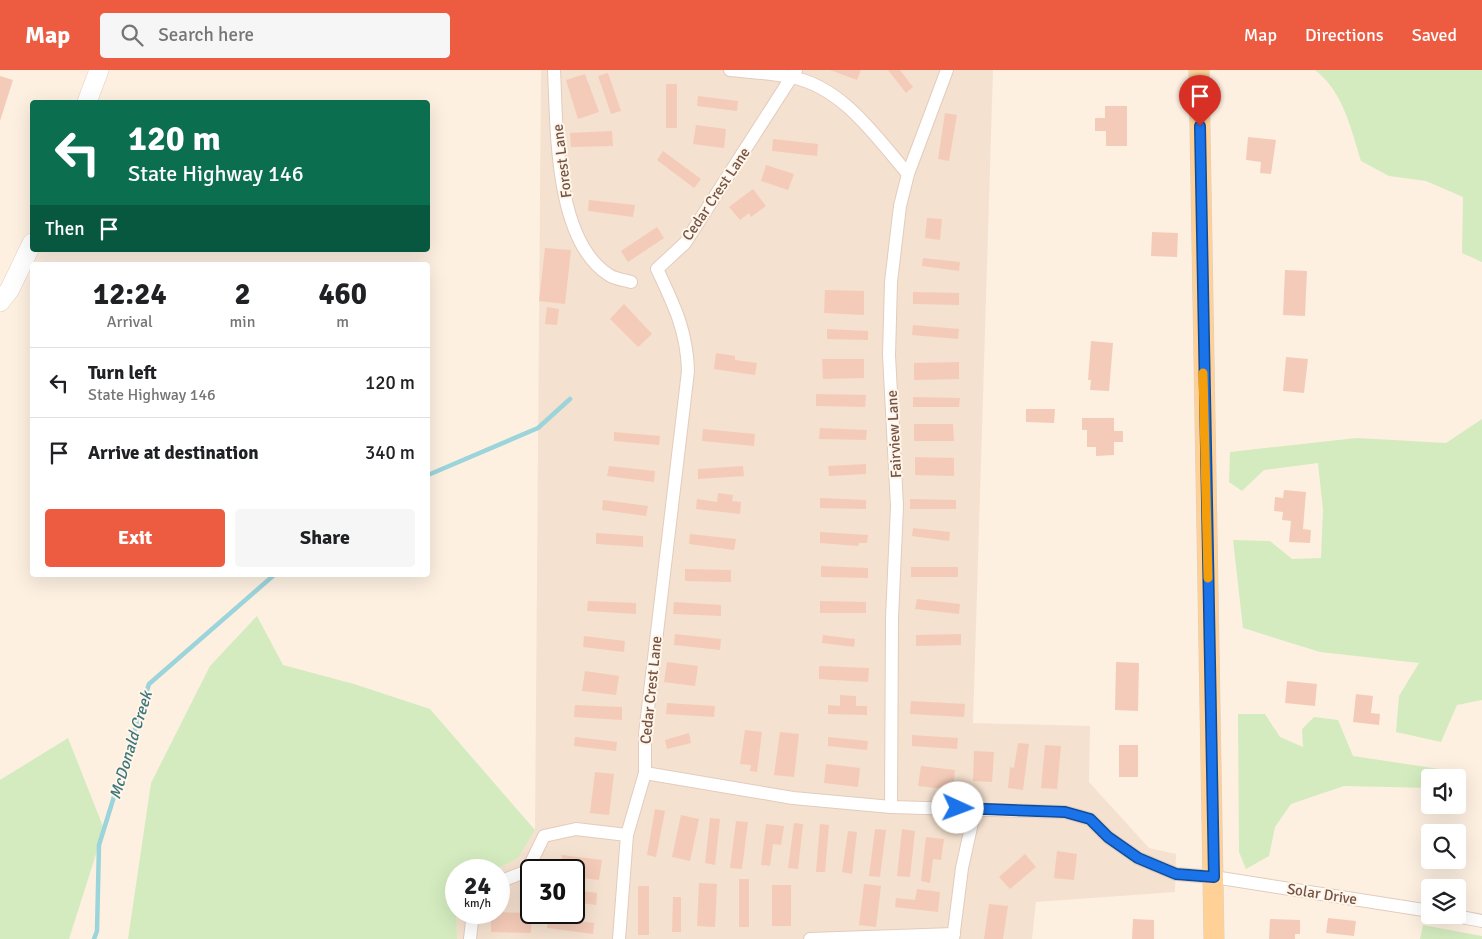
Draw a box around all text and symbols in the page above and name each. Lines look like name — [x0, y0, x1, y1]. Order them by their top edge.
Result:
search box — [100, 13, 450, 58]
text: Map — [25, 20, 70, 50]
icon: search — [118, 21, 146, 49]
text: Search here — [158, 23, 254, 47]
text: Map — [1244, 24, 1277, 46]
text: Directions — [1305, 24, 1384, 46]
text: Saved — [1412, 24, 1457, 46]
pin — [1179, 75, 1221, 126]
icon: arrive — [1186, 82, 1214, 110]
text: 120 m — [128, 117, 221, 160]
icon: left — [45, 120, 110, 185]
street label: Forest Lane — [549, 123, 575, 199]
street label: Cedar Crest Lane — [678, 144, 754, 244]
text: State Highway 146 — [128, 160, 304, 187]
icon: arrive — [95, 215, 123, 243]
text: Then — [45, 217, 85, 241]
text: 12:24 — [93, 276, 167, 313]
text: 2 — [234, 276, 251, 313]
text: 460 — [318, 276, 367, 313]
text: Arrival — [107, 312, 153, 332]
text: min — [230, 312, 255, 332]
text: m — [336, 312, 349, 332]
text: Turn left — [88, 361, 157, 385]
icon: left — [45, 369, 73, 397]
text: 120 m — [365, 371, 415, 395]
text: State Highway 146 — [88, 385, 216, 405]
street label: Fairview Lane — [883, 390, 905, 478]
icon: arrive — [45, 439, 73, 467]
text: Arrive at destination — [88, 441, 259, 465]
text: 340 m — [365, 441, 415, 465]
button: Exit — [45, 509, 225, 567]
button: Share — [235, 509, 415, 567]
street label: Cedar Crest Lane — [636, 635, 666, 745]
water label: McDonald Creek — [105, 687, 157, 802]
map controls — [1421, 769, 1466, 924]
button: sound — [1421, 769, 1466, 814]
position arrow — [931, 781, 983, 833]
button: search — [1421, 824, 1466, 869]
speed limit sign: 30 — [520, 859, 585, 924]
text: 24 — [464, 870, 491, 901]
button: layers — [1421, 879, 1466, 924]
street label: Solar Drive — [1286, 880, 1358, 908]
text: km/h — [464, 896, 491, 911]

